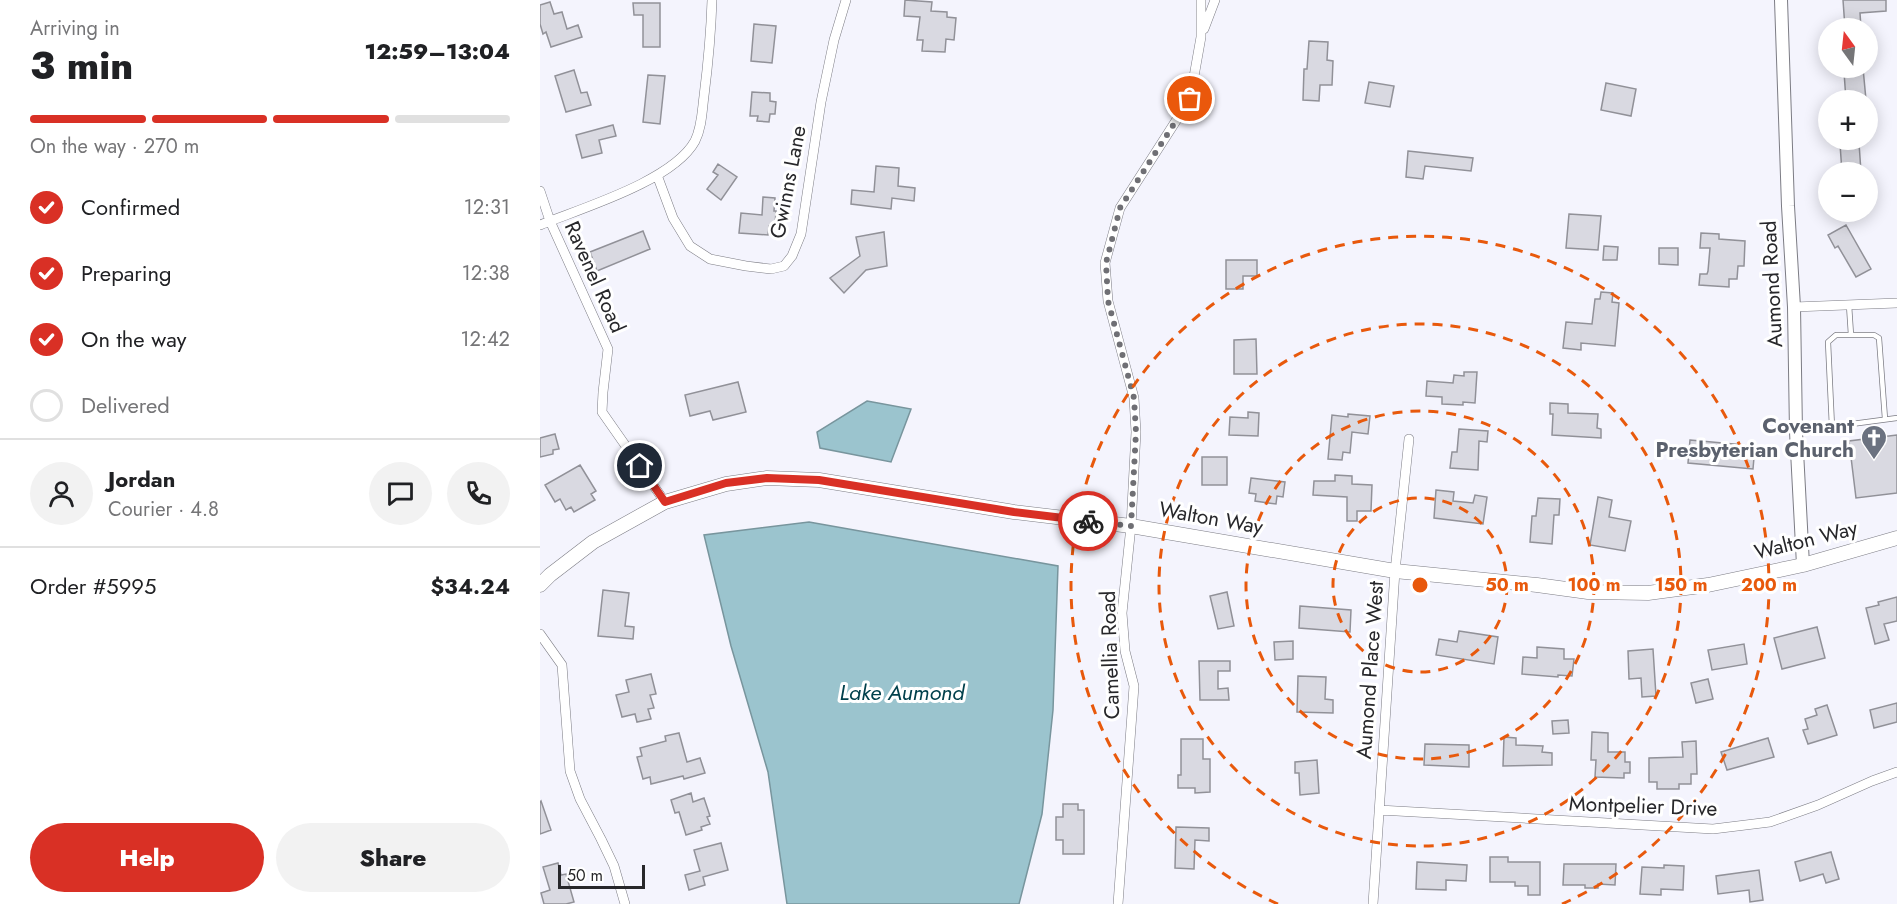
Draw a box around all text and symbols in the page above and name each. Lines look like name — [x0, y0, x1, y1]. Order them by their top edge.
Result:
text: Arriving in — [30, 14, 120, 43]
north arrow — [1818, 18, 1878, 78]
map controls — [1818, 18, 1878, 222]
text: 12:59–13:04 — [365, 35, 510, 67]
text: 3 min — [30, 37, 133, 94]
pin — [1164, 73, 1215, 124]
icon: bag — [1173, 82, 1206, 115]
button: + — [1818, 90, 1878, 150]
street label: Gwinns Lane — [762, 123, 814, 241]
text: On the way · 270 m — [30, 132, 199, 161]
button: − — [1818, 162, 1878, 222]
icon: check — [30, 191, 63, 224]
text: Confirmed — [81, 191, 180, 223]
text: 12:31 — [464, 193, 510, 222]
street label: Ravenel Road — [557, 216, 633, 338]
street label: Aumond Road — [1754, 220, 1790, 348]
icon: check — [30, 257, 63, 290]
text: Preparing — [81, 257, 172, 289]
text: 12:38 — [462, 259, 510, 288]
icon: check — [30, 323, 63, 356]
text: On the way — [81, 323, 186, 355]
text: 12:42 — [461, 325, 510, 354]
text: Delivered — [81, 389, 170, 421]
place label: Covenant Presbyterian Church — [1656, 411, 1854, 465]
church icon: Covenant Presbyterian Church — [1859, 423, 1889, 461]
pin — [614, 440, 665, 491]
icon: home — [623, 449, 656, 482]
button: person — [30, 462, 93, 525]
button: chat — [369, 462, 432, 525]
button: phone — [447, 462, 510, 525]
text: Jordan — [108, 463, 175, 495]
courier — [1058, 491, 1118, 551]
street label: Walton Way — [1157, 494, 1266, 542]
text: Courier · 4.8 — [108, 495, 219, 524]
icon: bike — [1072, 505, 1105, 538]
street label: Walton Way — [1751, 513, 1861, 567]
text: Order #5995 — [30, 570, 156, 602]
text: $34.24 — [430, 570, 510, 602]
text: 50 m — [1485, 572, 1529, 598]
text: 100 m — [1567, 572, 1621, 598]
text: 150 m — [1655, 572, 1707, 598]
text: 200 m — [1741, 572, 1797, 598]
centre of rings — [1410, 575, 1430, 595]
street label: Aumond Place West — [1349, 580, 1391, 760]
street label: Camellia Road — [1093, 590, 1127, 720]
water label: Lake Aumond — [840, 676, 966, 708]
street label: Montpelier Drive — [1568, 788, 1718, 824]
button: Help — [30, 823, 264, 892]
button: Share — [276, 823, 510, 892]
scale bar — [558, 862, 645, 890]
text: 50 m — [567, 864, 603, 887]

